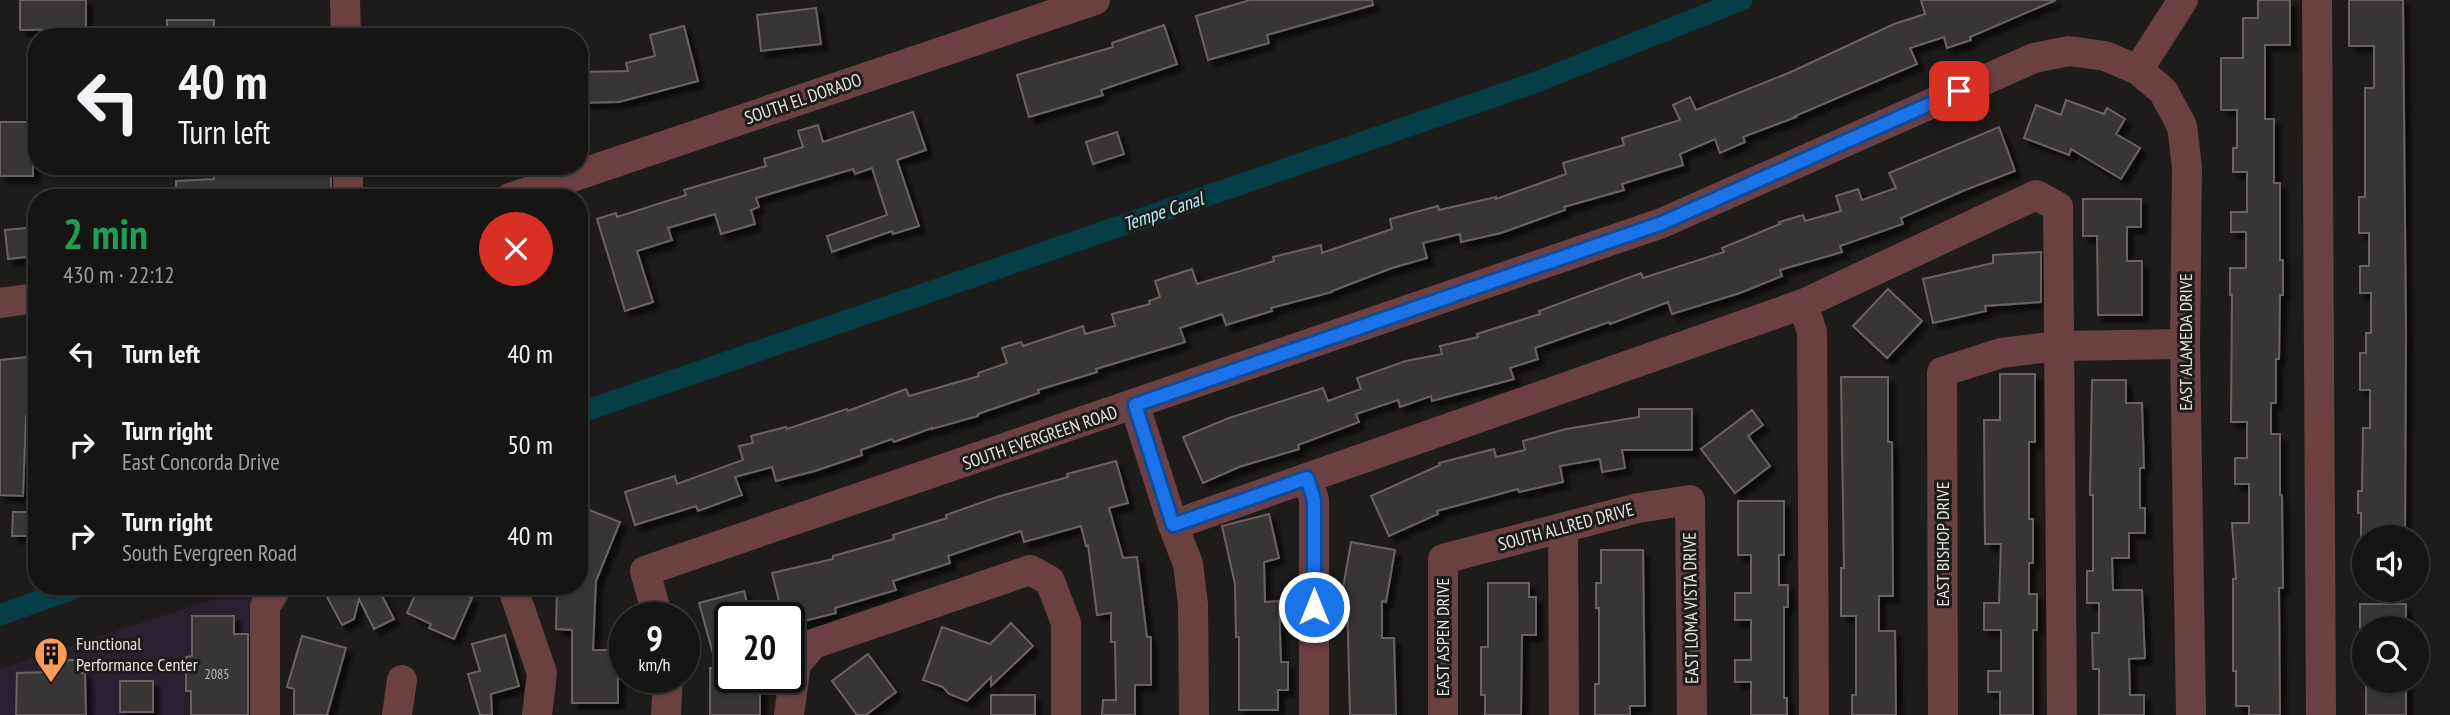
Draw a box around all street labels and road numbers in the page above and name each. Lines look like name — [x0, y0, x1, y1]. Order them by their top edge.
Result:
street label: SOUTH EL DORADO — [741, 68, 864, 129]
street label: EAST ALAMEDA DRIVE — [2174, 273, 2197, 411]
street label: SOUTH EVERGREEN ROAD — [959, 400, 1120, 475]
street label: EAST BISHOP DRIVE — [1931, 482, 1954, 606]
street label: SOUTH ALLRED DRIVE — [1496, 497, 1636, 556]
street label: EAST LOMA VISTA DRIVE — [1678, 532, 1703, 684]
street label: EAST ASPEN DRIVE — [1431, 578, 1454, 696]

